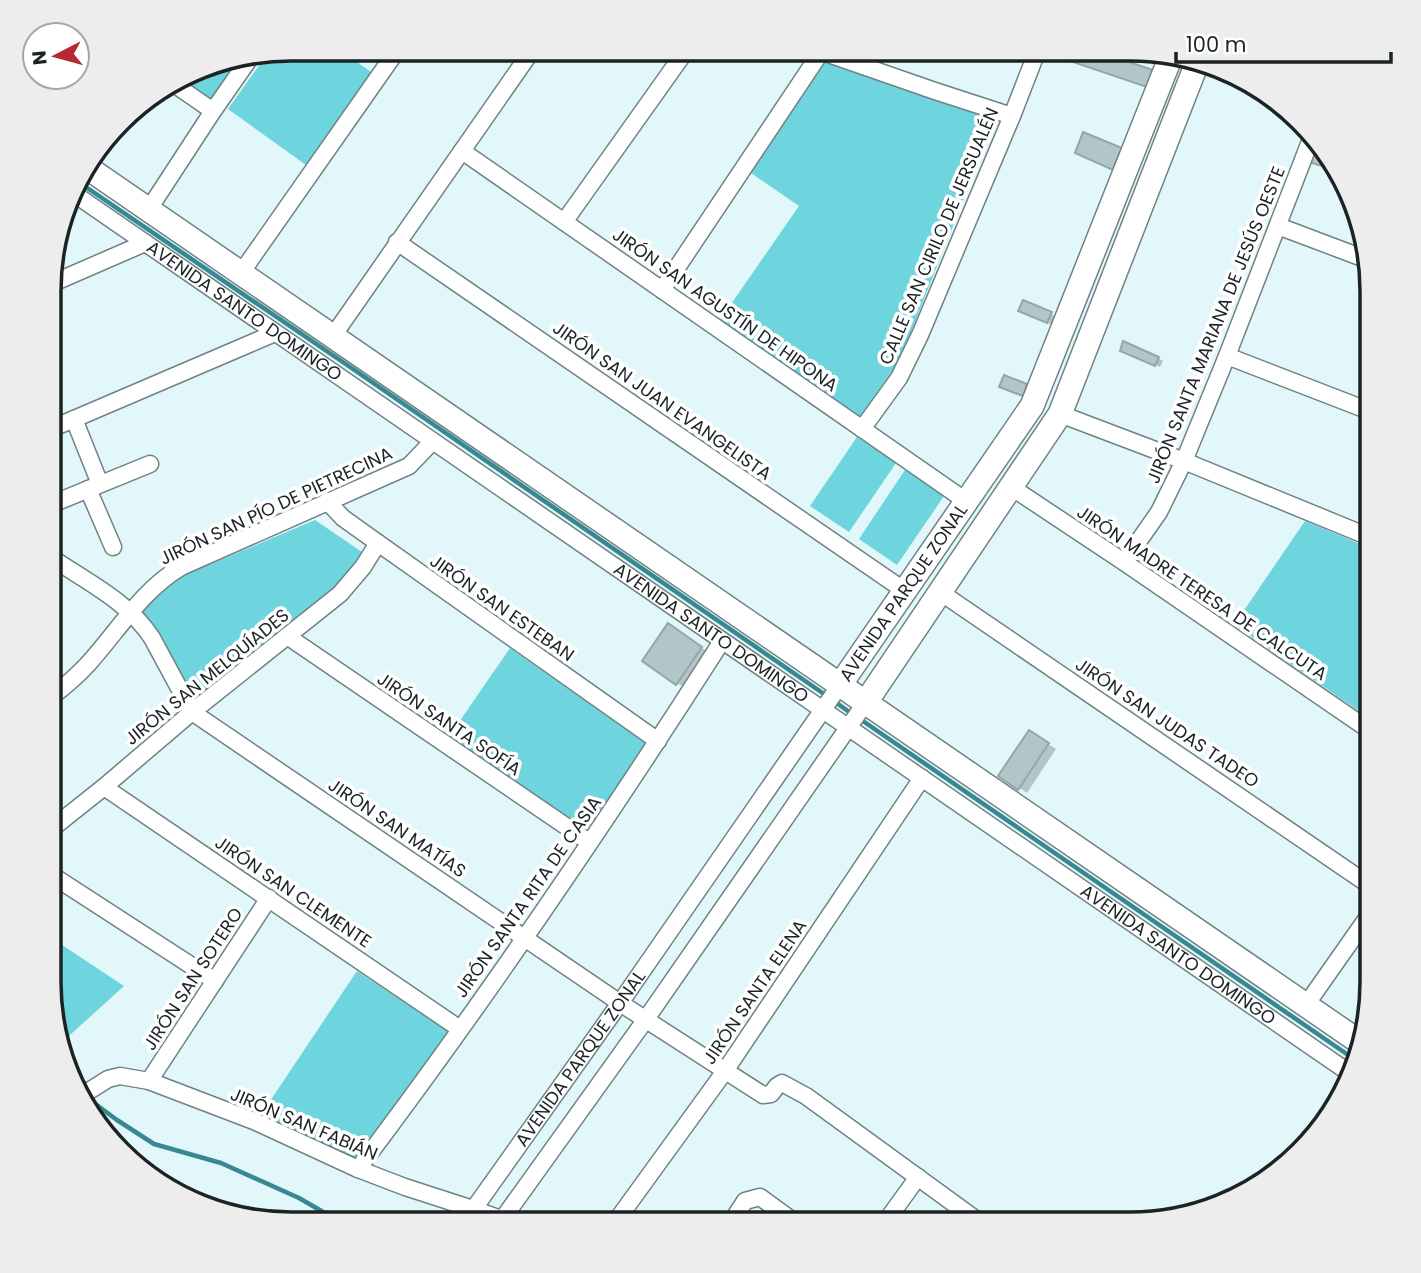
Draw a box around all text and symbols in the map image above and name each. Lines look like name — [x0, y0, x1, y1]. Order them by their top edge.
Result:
north arrow — [21, 21, 91, 91]
scale bar — [1176, 21, 1391, 65]
text: 100 m — [1186, 30, 1246, 59]
text: N — [25, 49, 54, 66]
street label: CALLE SAN CIRILO DE JERSUALÉN — [873, 103, 1004, 368]
street label: JIRÓN SANTA MARIANA DE JESÚS OESTE — [1140, 163, 1291, 487]
street label: JIRÓN SAN AGUSTÍN DE HIPONA — [607, 222, 843, 397]
street label: AVENIDA SANTO DOMINGO — [142, 234, 347, 387]
street label: JIRÓN SAN JUAN EVANGELISTA — [548, 315, 777, 486]
street label: JIRÓN SAN PÍO DE PIETRECINA — [155, 440, 396, 571]
street label: AVENIDA PARQUE ZONAL — [833, 498, 973, 686]
street label: JIRÓN MADRE TERESA DE CALCUTA — [1072, 499, 1332, 686]
street label: JIRÓN SAN ESTEBAN — [425, 548, 580, 667]
street label: AVENIDA SANTO DOMINGO — [609, 556, 814, 709]
street label: JIRÓN SAN MELQUÍADES — [119, 603, 294, 751]
street label: JIRÓN SAN JUDAS TADEO — [1071, 652, 1264, 794]
street label: JIRÓN SANTA SOFÍA — [372, 666, 526, 781]
street label: JIRÓN SAN MATÍAS — [323, 772, 471, 883]
street label: JIRÓN SANTA RITA DE CASIA — [448, 791, 607, 1002]
street label: JIRÓN SAN CLEMENTE — [210, 830, 377, 953]
street label: AVENIDA SANTO DOMINGO — [1076, 878, 1281, 1030]
street label: JIRÓN SAN SOTERO — [137, 903, 248, 1055]
street label: JIRÓN SANTA ELENA — [697, 914, 812, 1069]
street label: AVENIDA PARQUE ZONAL — [509, 965, 651, 1151]
street label: JIRÓN SAN FABIÁN — [227, 1081, 382, 1166]

